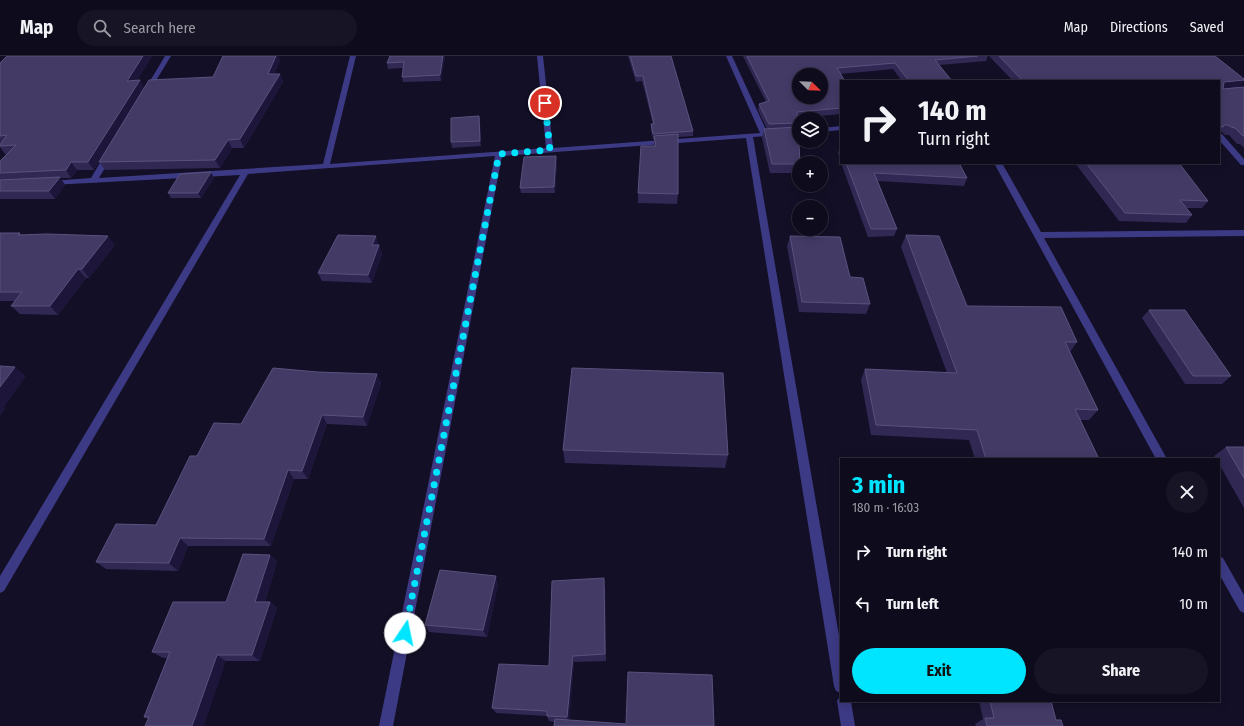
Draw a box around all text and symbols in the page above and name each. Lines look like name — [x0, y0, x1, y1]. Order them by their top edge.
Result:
search box — [77, 10, 357, 46]
text: Map — [20, 16, 53, 39]
icon: search — [91, 17, 113, 39]
text: Search here — [123, 19, 196, 37]
text: Map — [1064, 19, 1088, 36]
text: Directions — [1110, 19, 1168, 36]
text: Saved — [1190, 19, 1224, 36]
north arrow — [792, 68, 828, 104]
map controls — [792, 68, 828, 236]
pin — [528, 86, 562, 120]
icon: arrive — [534, 92, 556, 114]
text: 140 m — [918, 94, 987, 127]
icon: right — [852, 96, 904, 148]
button: layers — [792, 112, 828, 148]
text: Turn right — [918, 128, 990, 150]
button: + — [792, 156, 828, 192]
button: − — [792, 200, 828, 236]
text: 3 min — [852, 471, 905, 499]
button: close — [1166, 471, 1208, 513]
text: 180 m · 16:03 — [852, 500, 919, 515]
icon: right — [852, 541, 874, 563]
text: Turn right — [886, 543, 947, 561]
text: 140 m — [1172, 543, 1208, 561]
icon: left — [852, 593, 874, 615]
text: Turn left — [886, 595, 939, 613]
text: 10 m — [1179, 595, 1208, 613]
position arrow — [384, 612, 426, 654]
button: Exit — [852, 648, 1026, 694]
button: Share — [1034, 648, 1208, 694]

